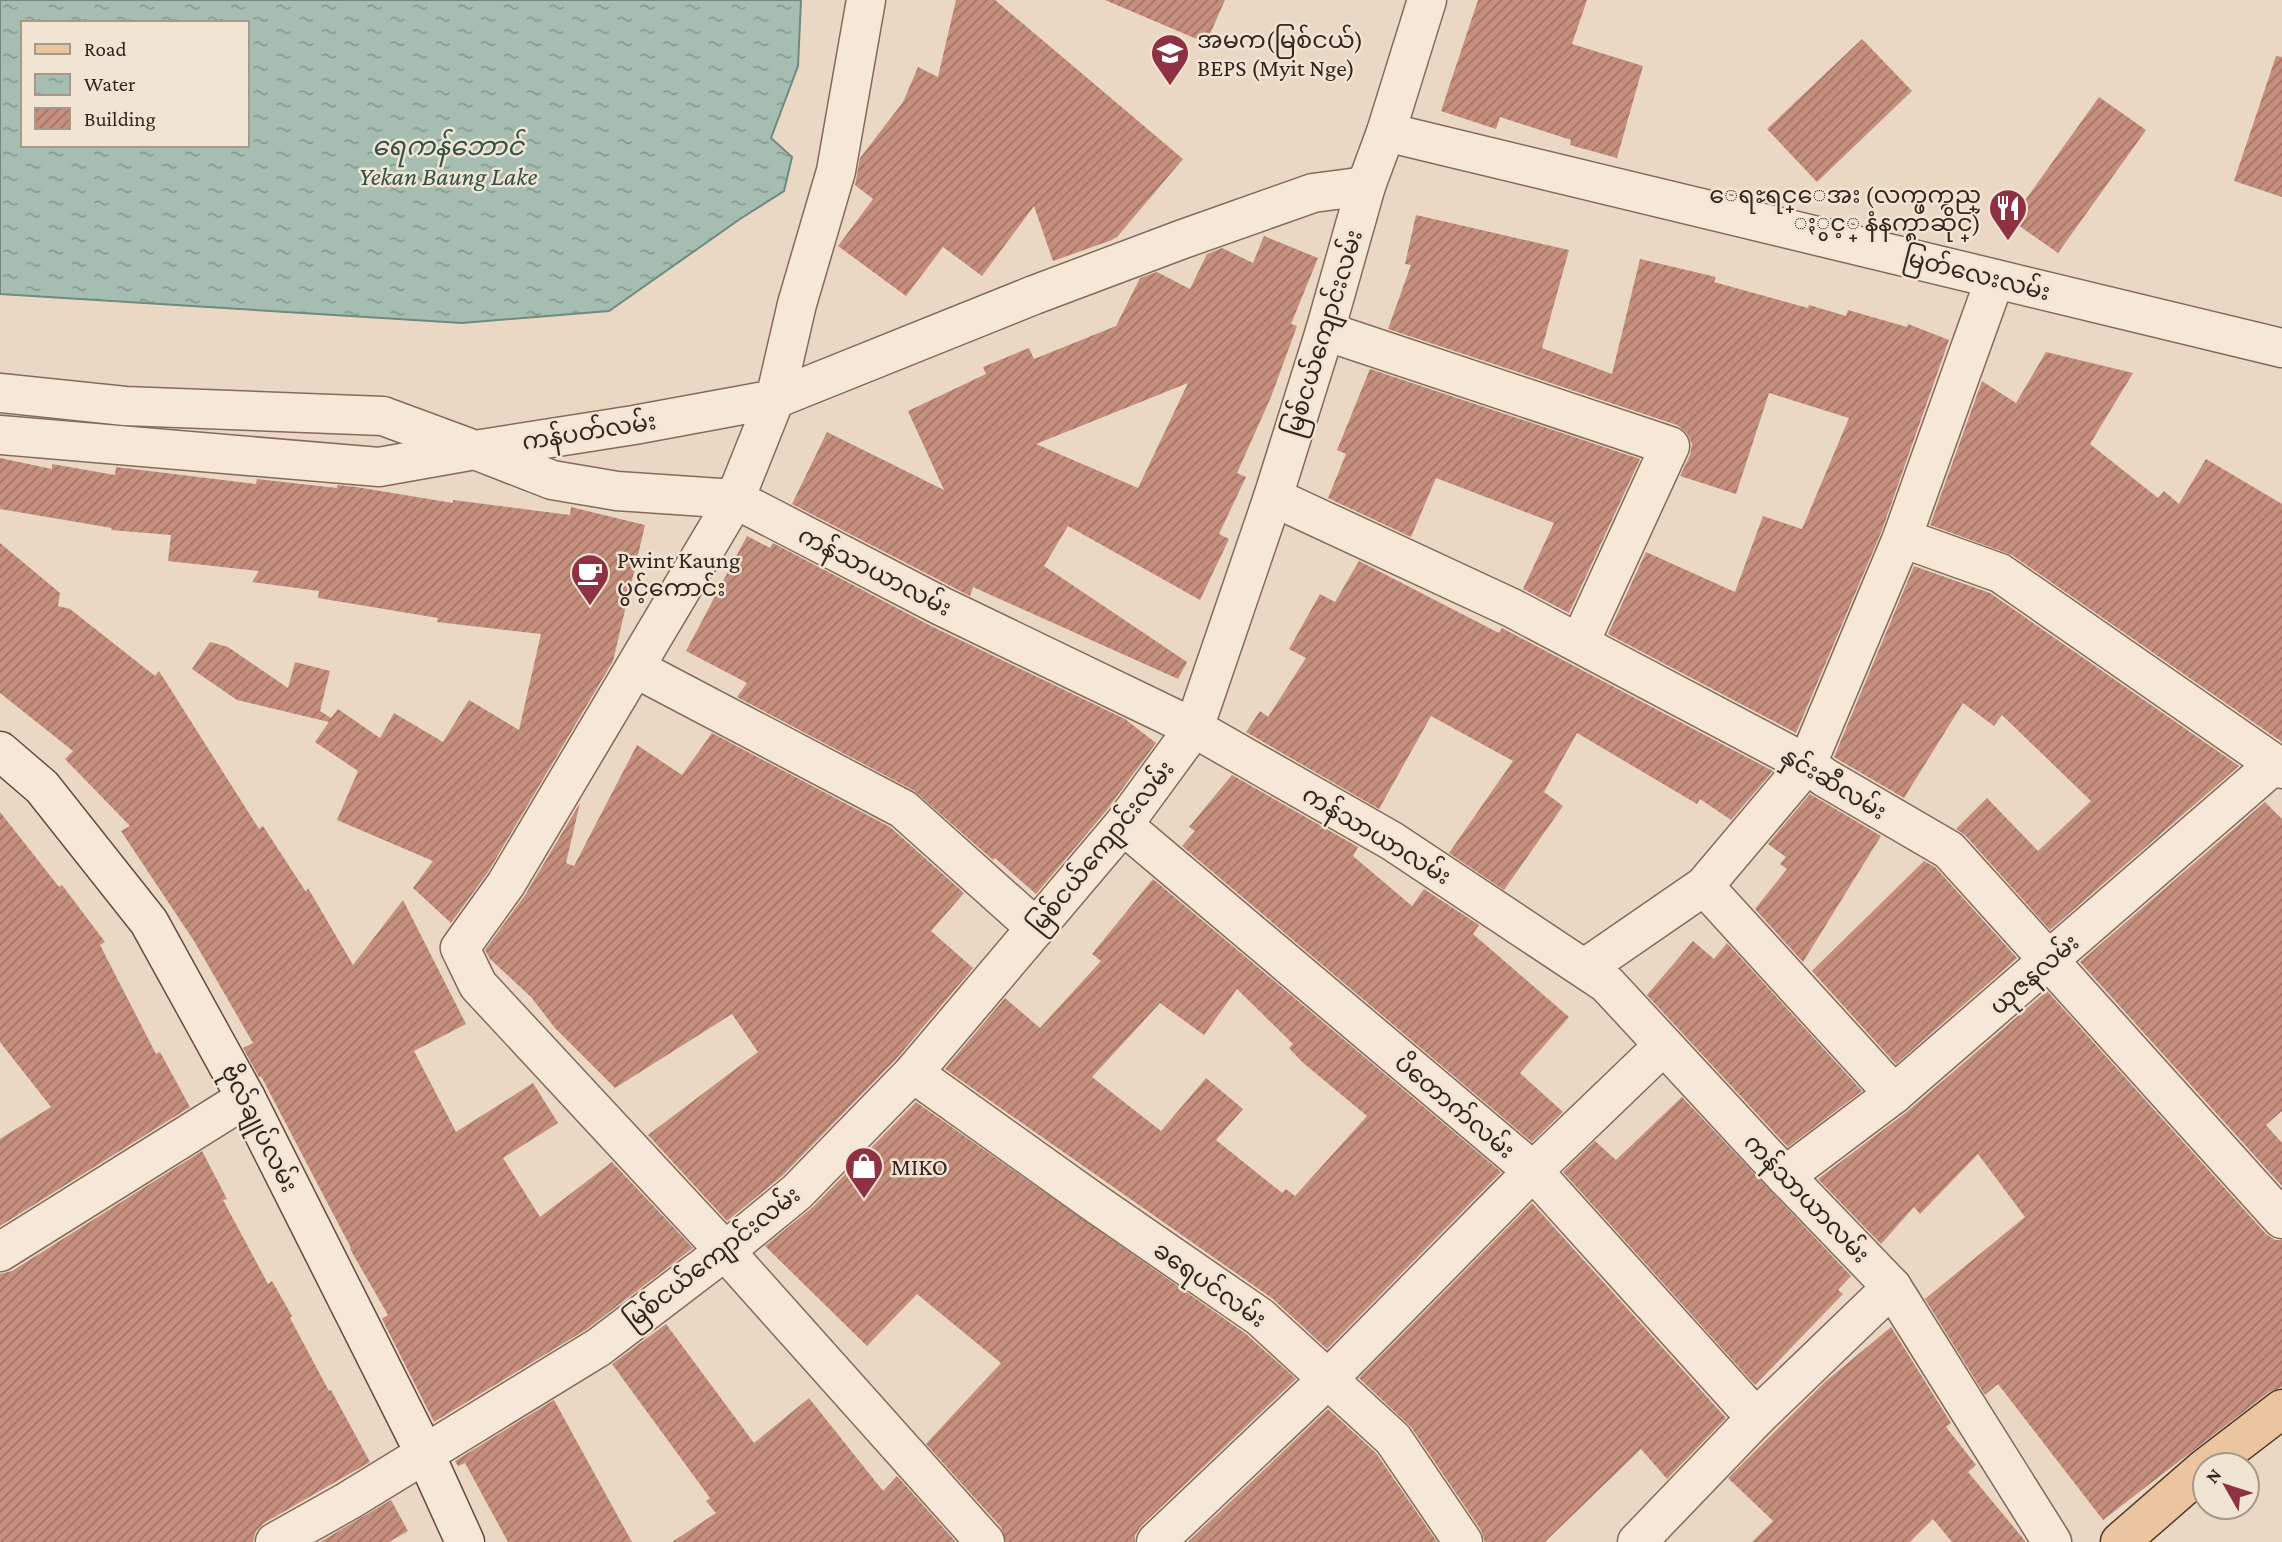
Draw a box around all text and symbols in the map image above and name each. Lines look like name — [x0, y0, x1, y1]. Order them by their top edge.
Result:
legend — [21, 21, 248, 147]
place label: အမက(မြစ်ငယ်) BEPS (Myit Nge) — [1197, 24, 1363, 82]
school or university icon: အမက(မြစ်ငယ်) BEPS (Myit Nge) — [1149, 32, 1191, 87]
text: Road — [84, 37, 127, 61]
text: Water — [84, 72, 136, 96]
text: Building — [84, 107, 156, 131]
water label: ရေကန်ဘောင် Yekan Baung Lake — [359, 128, 537, 191]
place label: ေရႊရင္ေအး (လက္ဖက္ရည္ ႏွင့္ နံနက္စာဆိုင္) — [1709, 181, 1981, 242]
restaurant icon: ေရႊရင္ေအး (လက္ဖက္ရည္ ႏွင့္ နံနက္စာဆိုင္) — [1987, 187, 2029, 242]
street label: မြစ်ငယ်ကျောင်းလမ်း — [1277, 226, 1373, 441]
street label: မြတ်လေးလမ်း — [1899, 241, 2054, 311]
street label: ကန်ပတ်လမ်း — [520, 405, 659, 461]
street label: ကန်သာယာလမ်း — [791, 519, 957, 627]
place label: Pwint Kaung ပွင့်ကောင်း — [617, 546, 741, 606]
cafe icon: Pwint Kaung ပွင့်ကောင်း — [569, 552, 611, 607]
street label: နှင်းဆီလမ်း — [1774, 739, 1892, 830]
street label: မြစ်ငယ်ကျောင်းလမ်း — [1021, 754, 1184, 943]
street label: ကန်သာယာလမ်း — [1295, 778, 1457, 895]
street label: ယုဇနလမ်း — [1983, 927, 2088, 1024]
street label: ပိတောက်လမ်း — [1390, 1047, 1521, 1164]
street label: ဗိုလ်ချုပ်လမ်း — [211, 1059, 306, 1199]
street label: ကန်သာယာလမ်း — [1735, 1127, 1877, 1272]
shop icon: MIKO — [843, 1145, 885, 1200]
place label: MIKO — [891, 1153, 948, 1180]
street label: မြစ်ငယ်ကျောင်းလမ်း — [618, 1179, 809, 1339]
street label: ခရေပင်လမ်း — [1145, 1234, 1273, 1338]
north arrow — [2191, 1451, 2261, 1521]
text: N — [2201, 1464, 2225, 1487]

